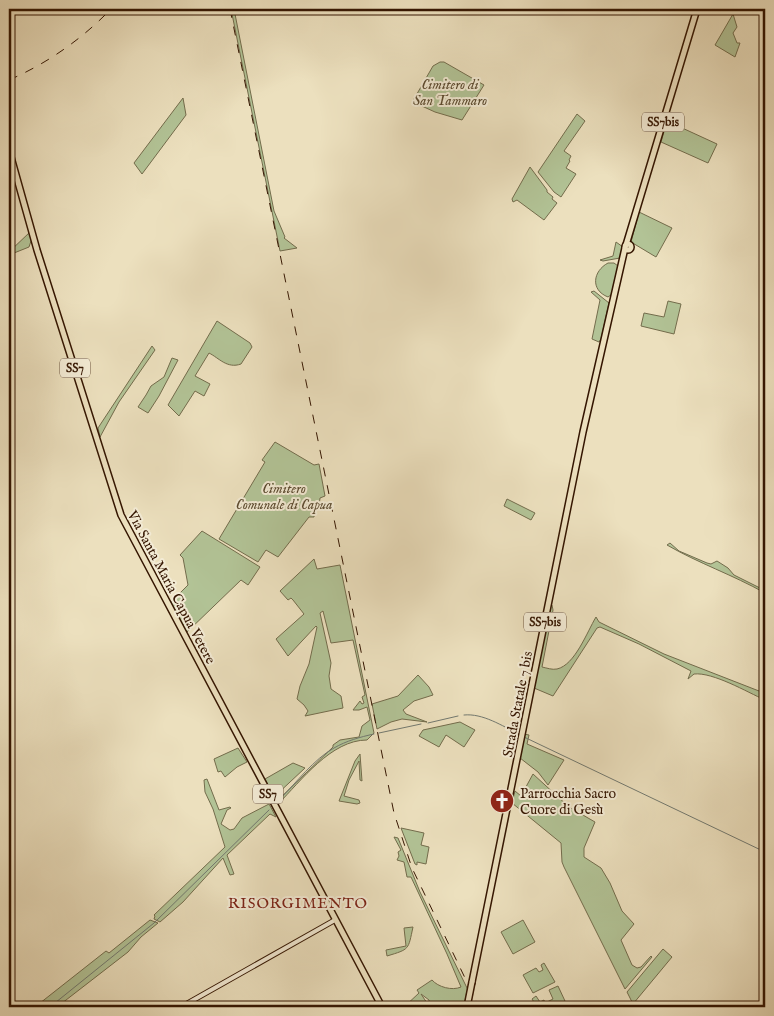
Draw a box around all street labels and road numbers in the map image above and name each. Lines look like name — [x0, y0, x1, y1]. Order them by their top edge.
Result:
road number: SS7bis — [642, 112, 684, 132]
road number: SS7 — [60, 358, 90, 378]
street label: Via Santa Maria Capua Vetere — [122, 507, 220, 668]
road number: SS7bis — [524, 612, 566, 632]
street label: Strada Statale 7 bis — [499, 650, 537, 759]
road number: SS7 — [253, 784, 283, 804]

